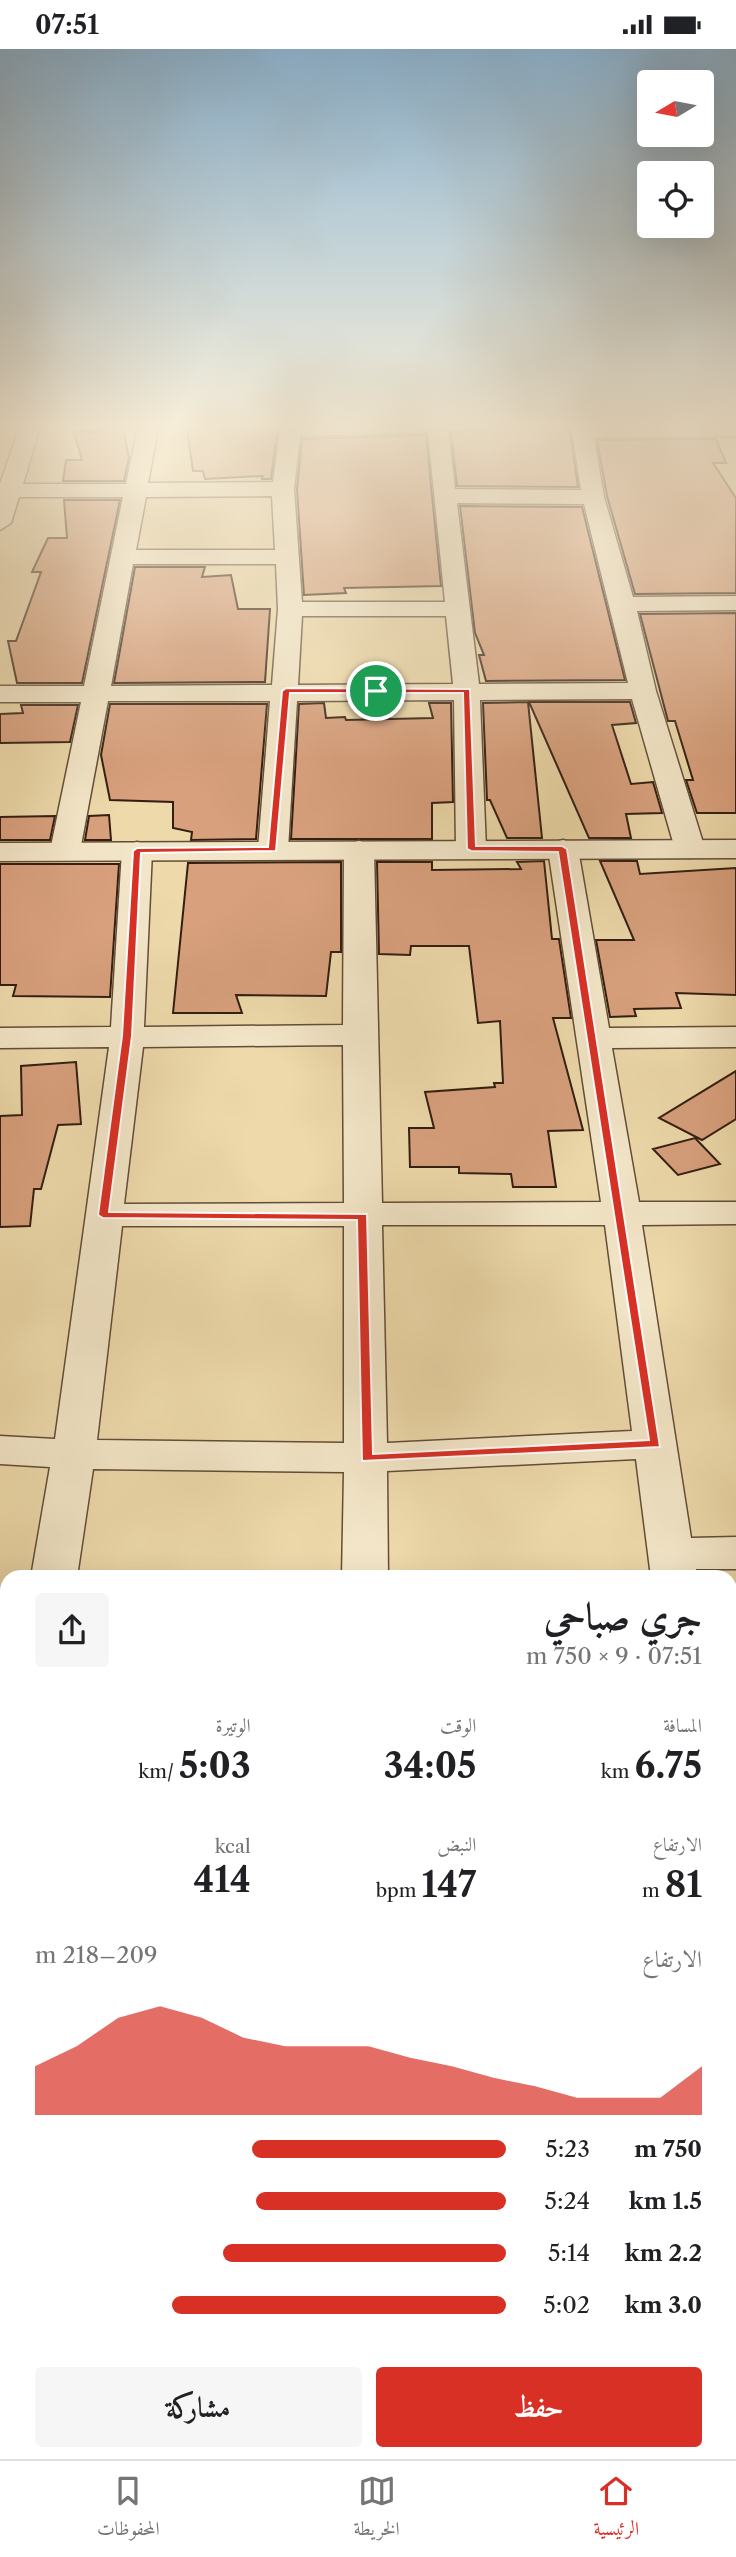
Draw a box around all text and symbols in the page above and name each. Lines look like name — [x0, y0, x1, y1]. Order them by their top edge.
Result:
text: 07:51 — [35, 9, 99, 41]
north arrow — [637, 70, 714, 147]
map controls — [637, 70, 714, 238]
button: locate — [637, 161, 714, 238]
pin — [346, 661, 406, 721]
icon: arrive — [357, 672, 395, 710]
text: جري صباحي — [544, 1592, 702, 1639]
button: share — [35, 1593, 109, 1667]
text: 07:51 · 9 × 750 m — [526, 1642, 702, 1670]
text: الوتيرة — [216, 1714, 251, 1737]
text: الوقت — [440, 1714, 476, 1737]
text: المسافة — [663, 1714, 702, 1737]
text: 5:03 — [179, 1744, 251, 1787]
text: 34:05 — [384, 1744, 476, 1787]
text: 6.75 — [635, 1744, 702, 1787]
text: /km — [138, 1760, 179, 1783]
text: km — [601, 1760, 635, 1783]
text: النبض — [437, 1833, 476, 1856]
text: الارتفاع — [653, 1833, 702, 1856]
text: kcal — [215, 1835, 251, 1858]
text: 414 — [193, 1858, 251, 1901]
text: 147 — [422, 1863, 476, 1906]
text: 81 — [665, 1863, 702, 1906]
text: bpm — [376, 1879, 422, 1902]
text: m — [642, 1879, 665, 1902]
text: 209–218 m — [35, 1941, 158, 1969]
text: الارتفاع — [642, 1945, 702, 1973]
text: 5:23 — [545, 2135, 590, 2163]
text: 750 m — [634, 2135, 702, 2163]
text: 5:24 — [545, 2187, 590, 2215]
text: 1.5 km — [629, 2187, 702, 2215]
text: 5:14 — [548, 2239, 590, 2267]
text: 2.2 km — [625, 2239, 702, 2267]
text: 5:02 — [543, 2291, 590, 2319]
text: 3.0 km — [624, 2291, 702, 2319]
button: مشاركة — [35, 2367, 362, 2447]
button: حفظ — [376, 2367, 702, 2447]
tab: المحفوظات — [97, 2472, 160, 2547]
tab: الخريطة — [353, 2472, 400, 2547]
tab: الرئيسية — [593, 2472, 639, 2547]

